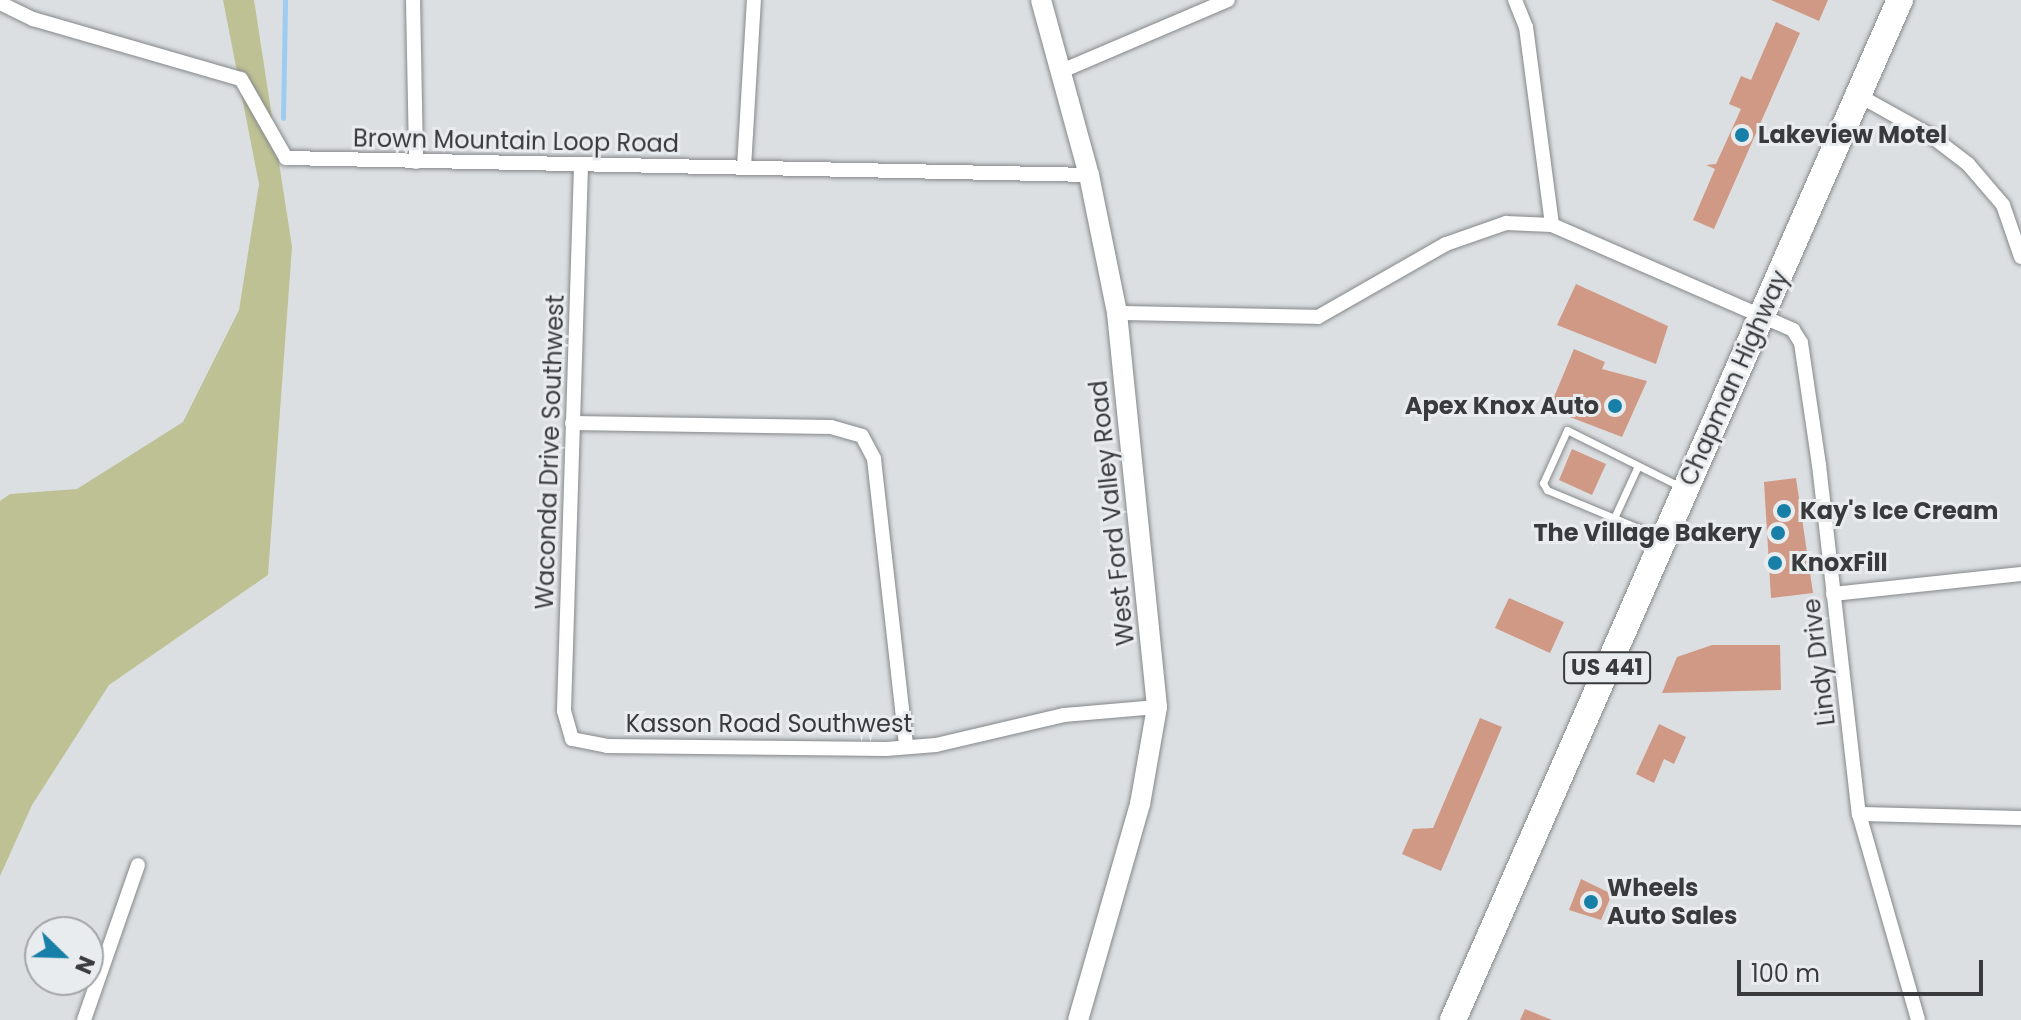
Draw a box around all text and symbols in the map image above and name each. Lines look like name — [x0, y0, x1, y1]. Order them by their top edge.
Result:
place label: Lakeview Motel — [1758, 121, 1947, 149]
street label: Brown Mountain Loop Road — [353, 124, 679, 158]
marker: Lakeview Motel — [1733, 126, 1751, 144]
street label: Chapman Highway — [1674, 266, 1794, 490]
street label: Waconda Drive Southwest — [530, 294, 570, 610]
street label: West Ford Valley Road — [1084, 379, 1140, 647]
place label: Apex Knox Auto — [1405, 392, 1599, 420]
marker: Apex Knox Auto — [1606, 397, 1624, 415]
place label: Kay's Ice Cream — [1800, 497, 1999, 525]
marker: Kay's Ice Cream — [1775, 502, 1793, 520]
place label: The Village Bakery — [1533, 519, 1762, 547]
marker: The Village Bakery — [1769, 524, 1787, 542]
place label: KnoxFill — [1791, 549, 1888, 577]
marker: KnoxFill — [1766, 554, 1784, 572]
street label: Lindy Drive — [1797, 597, 1841, 727]
road number: US 441 — [1563, 650, 1651, 686]
street label: Kasson Road Southwest — [626, 710, 912, 738]
place label: Wheels Auto Sales — [1607, 874, 1737, 930]
marker: Wheels Auto Sales — [1582, 893, 1600, 911]
north arrow — [24, 916, 104, 996]
scale bar — [1741, 944, 1987, 994]
text: N — [67, 951, 102, 978]
text: 100 m — [1751, 957, 1820, 990]

